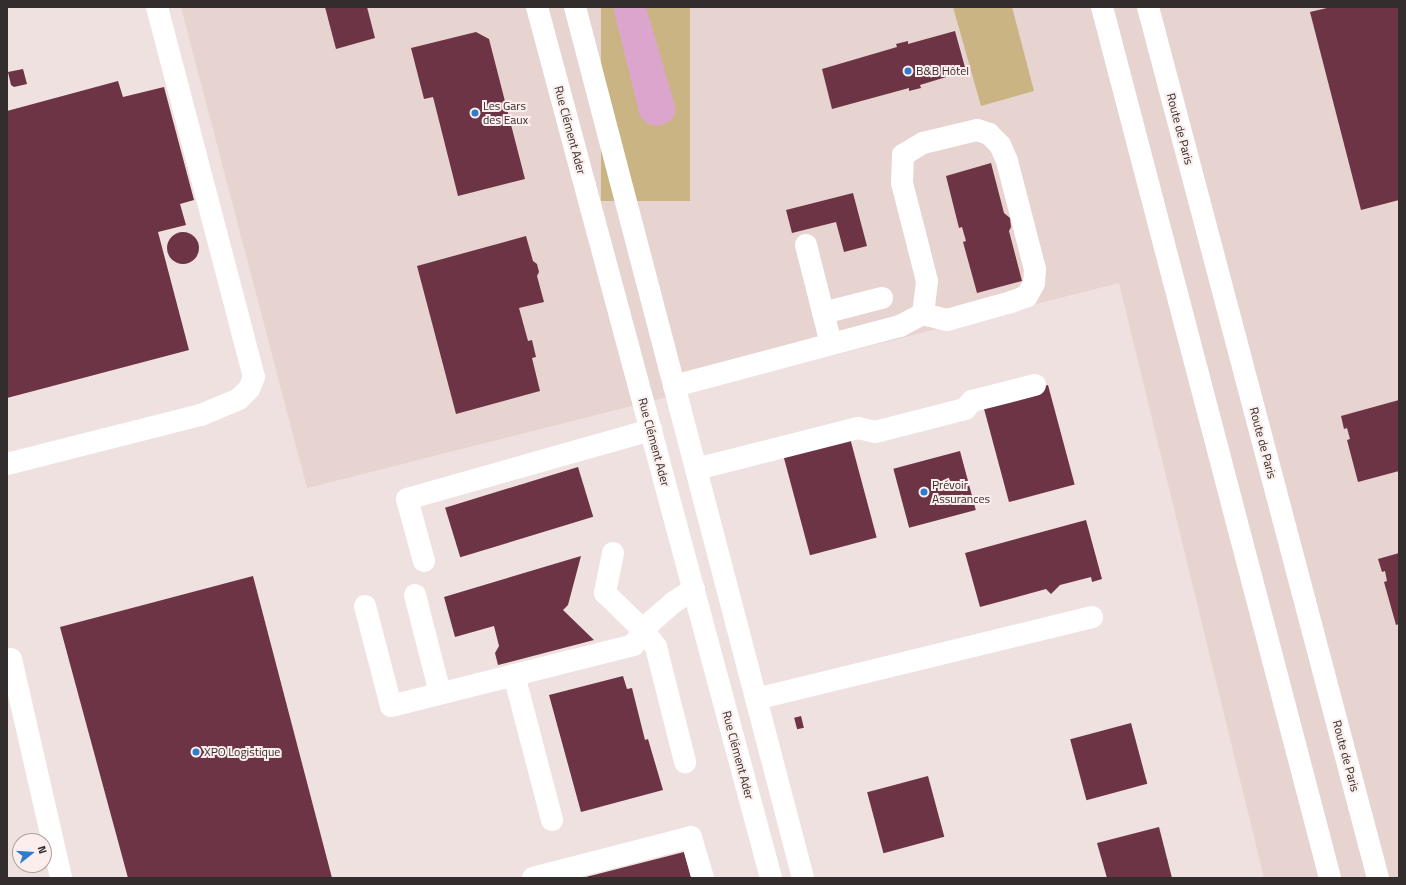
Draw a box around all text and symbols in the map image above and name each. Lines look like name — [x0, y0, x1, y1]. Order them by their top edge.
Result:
place label: B&B Hôtel — [916, 64, 969, 78]
marker: B&B Hôtel — [903, 66, 913, 76]
street label: Rue Clément Ader — [551, 84, 589, 176]
street label: Route de Paris — [1164, 92, 1196, 166]
place label: Les Gars des Eaux — [483, 99, 528, 127]
marker: Les Gars des Eaux — [470, 108, 480, 118]
street label: Rue Clément Ader — [635, 396, 673, 488]
street label: Route de Paris — [1247, 406, 1279, 480]
place label: Prévoir Assurances — [932, 478, 990, 506]
marker: Prévoir Assurances — [919, 487, 929, 497]
street label: Rue Clément Ader — [719, 709, 757, 801]
street label: Route de Paris — [1330, 719, 1362, 793]
place label: XPO Logistique — [204, 745, 280, 759]
marker: XPO Logistique — [191, 747, 201, 757]
north arrow — [12, 833, 52, 873]
text: N — [34, 844, 51, 856]

